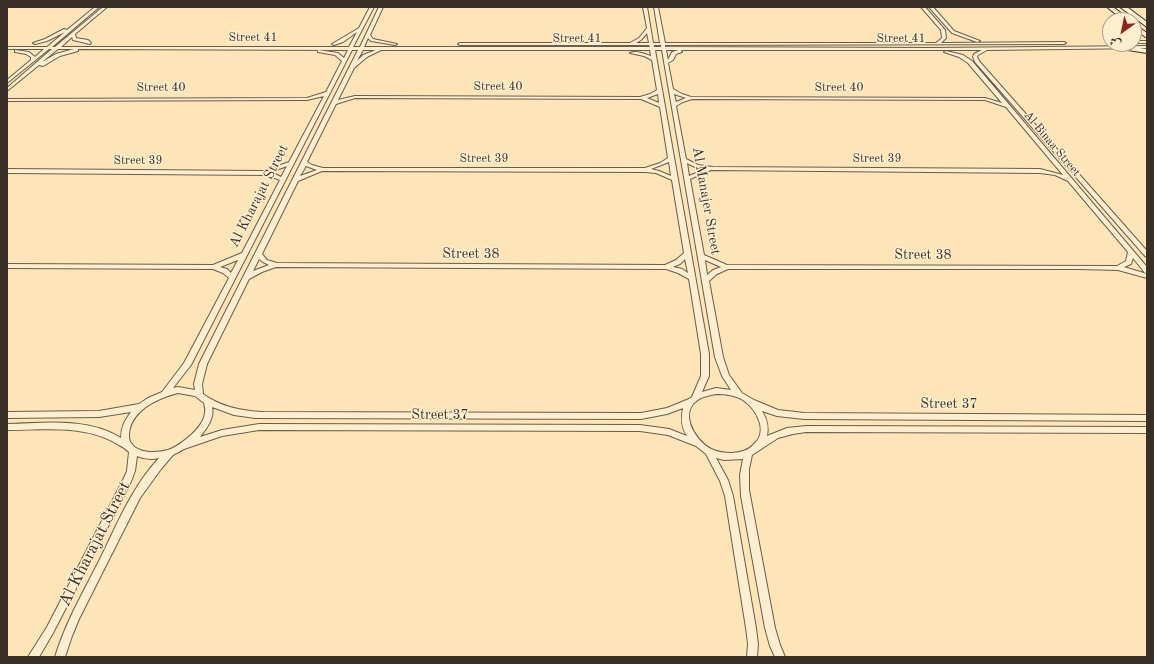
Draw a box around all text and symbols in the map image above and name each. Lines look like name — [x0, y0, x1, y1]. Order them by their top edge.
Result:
north arrow — [1102, 12, 1142, 52]
street label: Street 41 — [228, 31, 278, 45]
street label: Street 41 — [552, 32, 602, 46]
street label: Street 41 — [876, 32, 926, 46]
text: ش — [1108, 34, 1123, 49]
street label: Street 40 — [473, 80, 523, 94]
street label: Street 40 — [136, 81, 186, 95]
street label: Street 40 — [814, 81, 864, 95]
street label: Al Binaa Street — [1021, 108, 1083, 180]
street label: Al Kharajat Street — [226, 142, 292, 250]
street label: Al Manajer Street — [688, 146, 724, 256]
street label: Street 39 — [459, 152, 509, 166]
street label: Street 39 — [852, 152, 902, 166]
street label: Street 39 — [113, 154, 163, 168]
street label: Street 38 — [442, 246, 500, 262]
street label: Street 38 — [894, 247, 952, 263]
street label: Street 37 — [920, 396, 978, 412]
street label: Street 37 — [411, 407, 469, 423]
street label: Al Kharajat Street — [55, 478, 135, 610]

